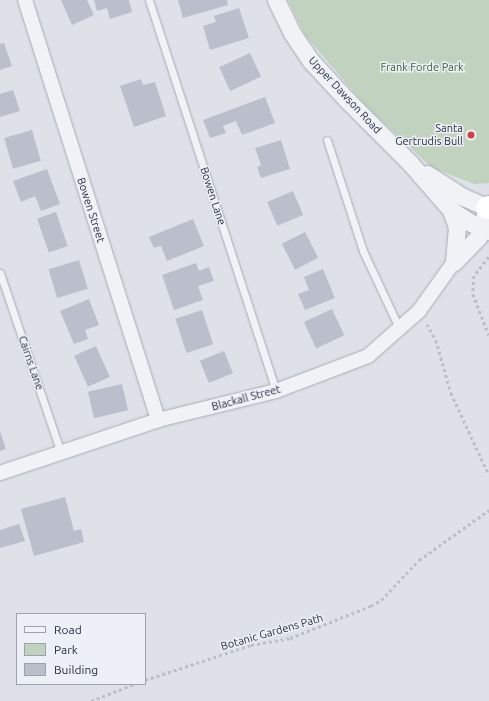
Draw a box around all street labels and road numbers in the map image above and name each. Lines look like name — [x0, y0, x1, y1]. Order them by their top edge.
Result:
street label: Upper Dawson Road — [306, 54, 384, 136]
street label: Bowen Lane — [197, 165, 229, 227]
street label: Bowen Street — [74, 176, 108, 244]
street label: Cairns Lane — [16, 334, 46, 392]
street label: Blackall Street — [210, 382, 282, 414]
street label: Botanic Gardens Path — [219, 611, 325, 653]

